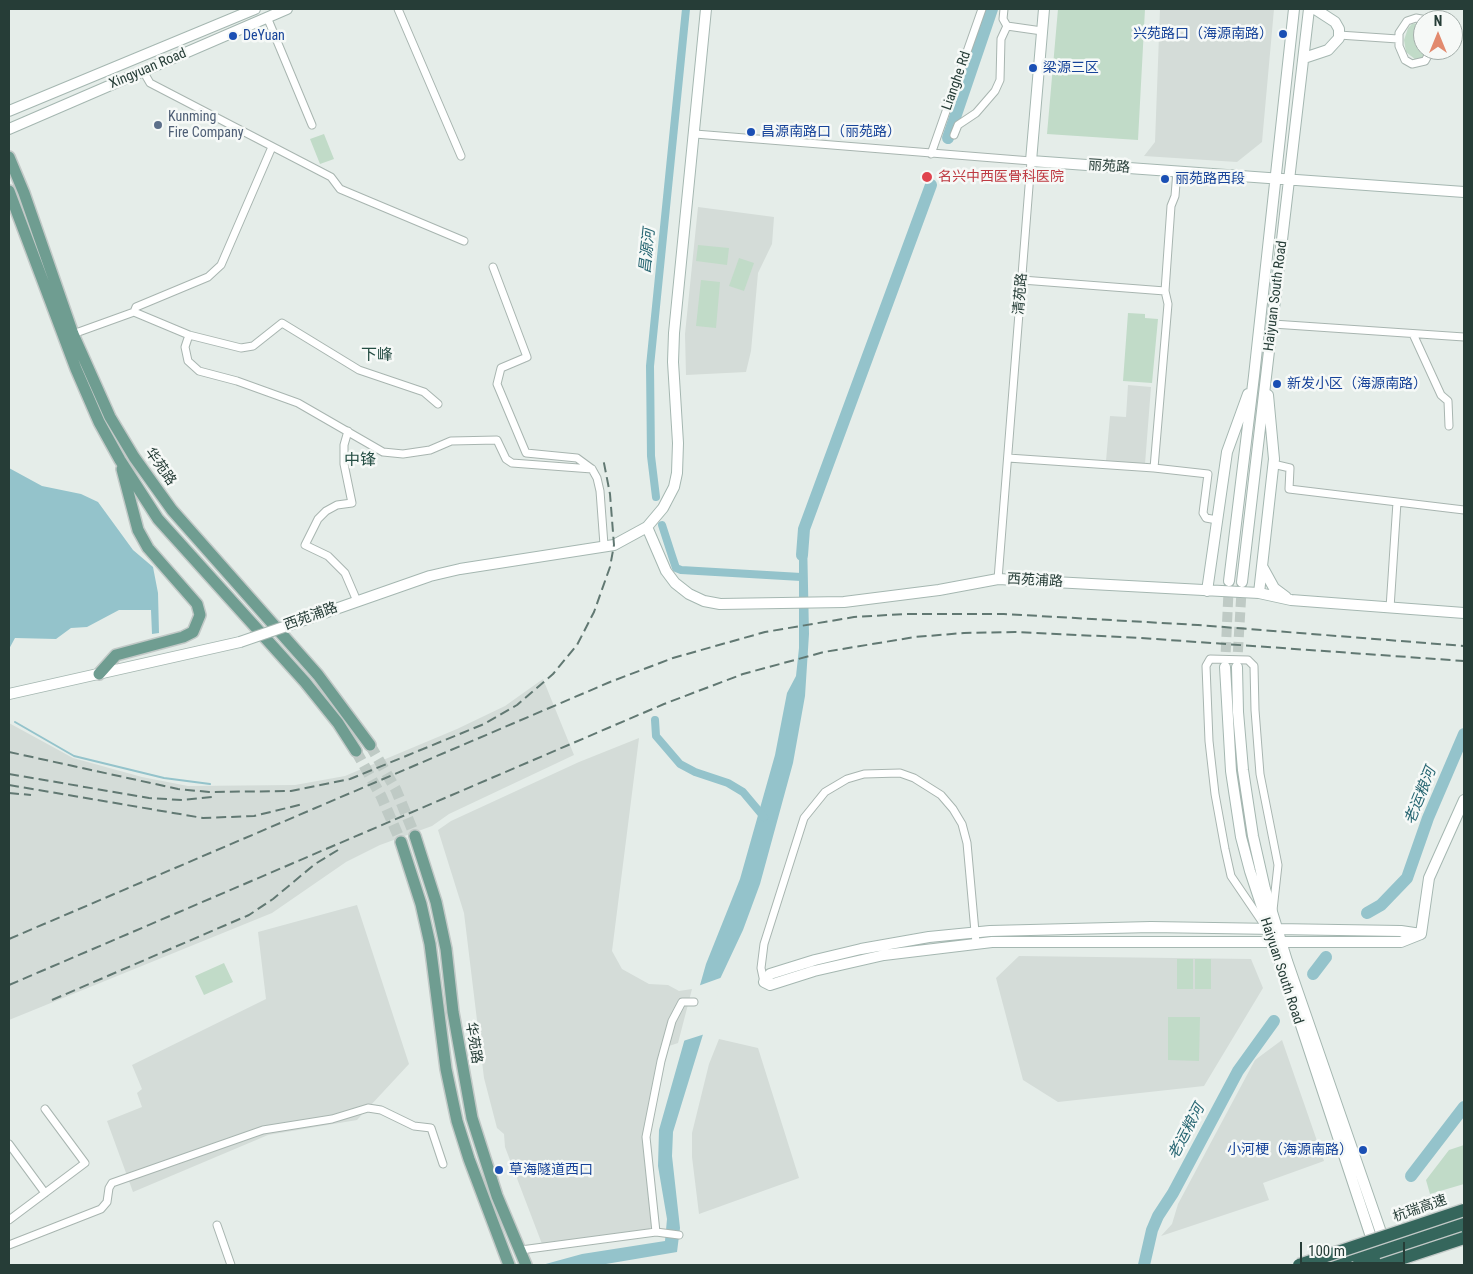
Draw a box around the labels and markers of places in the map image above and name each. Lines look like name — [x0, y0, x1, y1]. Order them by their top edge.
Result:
place label: 兴苑路口（海源南路） — [1133, 26, 1273, 42]
place label: DeYuan — [243, 28, 285, 44]
marker: 兴苑路口（海源南路） — [1277, 28, 1289, 40]
marker: DeYuan — [227, 30, 239, 42]
place label: 梁源三区 — [1043, 60, 1099, 76]
marker: 梁源三区 — [1027, 62, 1039, 74]
place label: Kunming Fire Company — [168, 109, 244, 142]
marker: Kunming Fire Company — [152, 119, 164, 131]
place label: 昌源南路口（丽苑路） — [761, 124, 901, 140]
marker: 昌源南路口（丽苑路） — [745, 126, 757, 138]
place label: 名兴中西医骨科医院 — [938, 169, 1064, 185]
marker: 名兴中西医骨科医院 — [920, 170, 934, 184]
place label: 丽苑路西段 — [1175, 171, 1245, 187]
marker: 丽苑路西段 — [1159, 173, 1171, 185]
place label: 新发小区（海源南路） — [1287, 376, 1427, 392]
marker: 新发小区（海源南路） — [1271, 378, 1283, 390]
place label: 小河梗（海源南路） — [1227, 1142, 1353, 1158]
marker: 小河梗（海源南路） — [1357, 1144, 1369, 1156]
place label: 草海隧道西口 — [509, 1162, 593, 1178]
marker: 草海隧道西口 — [493, 1164, 505, 1176]

